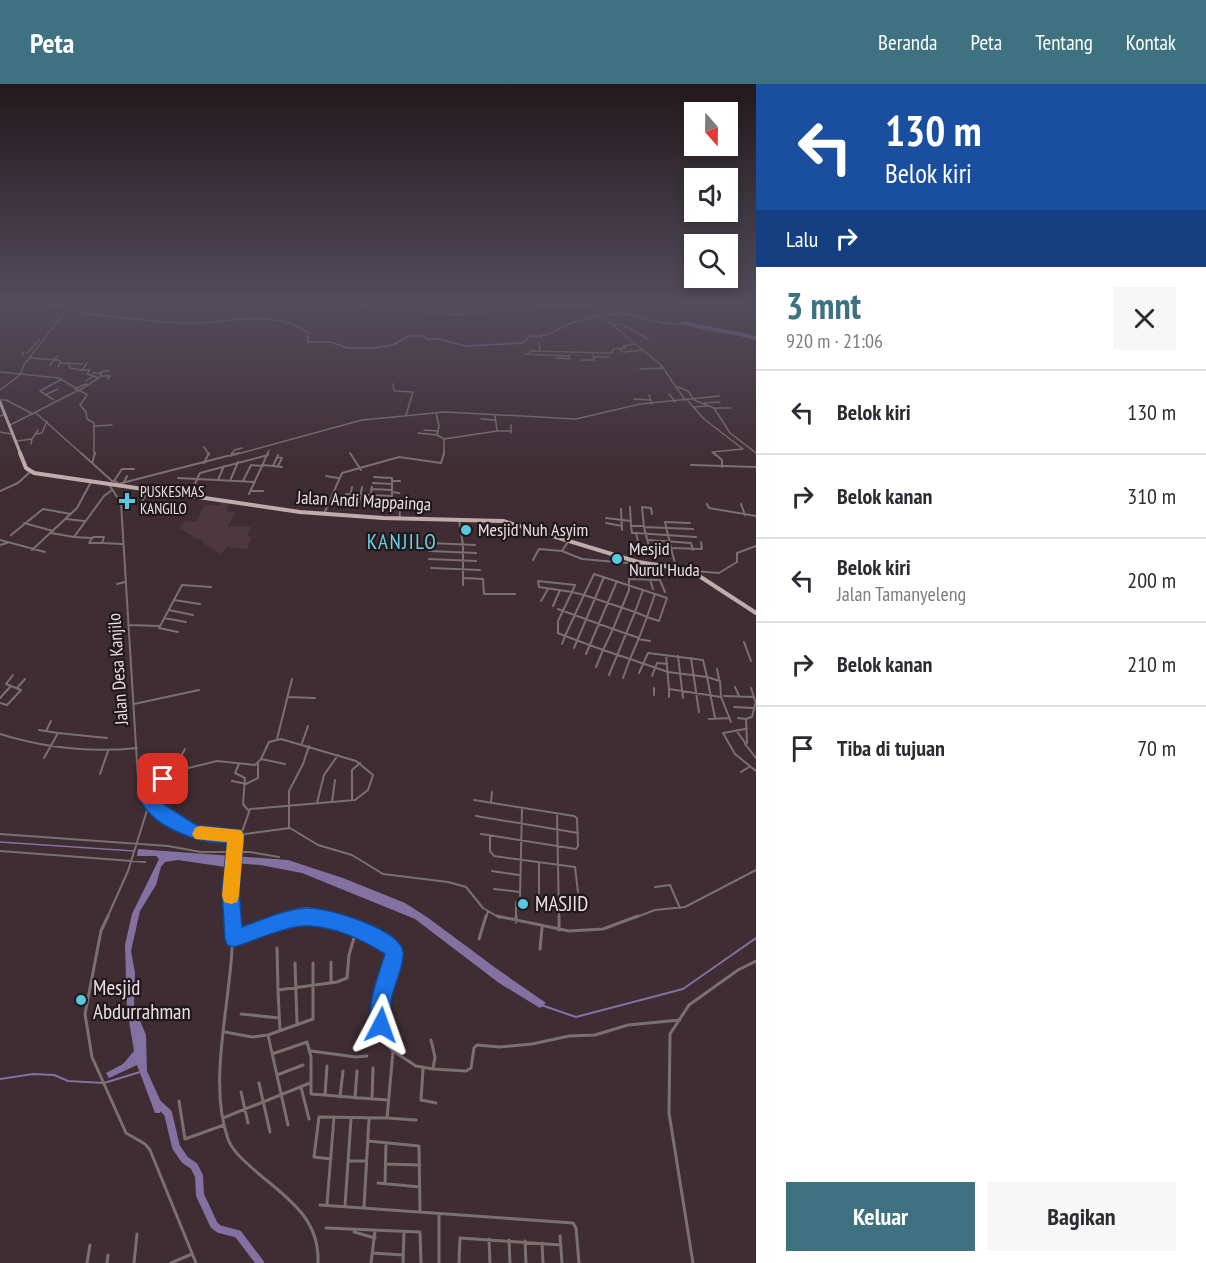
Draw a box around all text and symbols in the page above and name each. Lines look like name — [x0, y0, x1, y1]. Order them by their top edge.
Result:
text: Peta — [30, 24, 74, 61]
text: Beranda — [878, 29, 938, 56]
text: Peta — [971, 29, 1002, 56]
text: Tentang — [1035, 29, 1093, 56]
text: Kontak — [1126, 29, 1176, 56]
north arrow — [684, 102, 738, 156]
map controls — [684, 102, 738, 288]
text: 130 m — [885, 103, 982, 158]
icon: left — [786, 108, 864, 186]
text: Belok kiri — [885, 156, 972, 190]
button: sound — [684, 168, 738, 222]
icon: right — [830, 222, 863, 255]
text: Lalu — [786, 225, 818, 253]
button: search — [684, 234, 738, 288]
text: 3 mnt — [786, 282, 861, 329]
button: close — [1113, 287, 1176, 350]
text: 920 m · 21:06 — [786, 328, 883, 354]
icon: left — [786, 396, 819, 429]
text: Belok kiri — [837, 398, 911, 426]
text: 130 m — [1127, 398, 1176, 426]
icon: right — [786, 480, 819, 513]
place label: PUSKESMAS KANGILO — [140, 482, 204, 518]
text: Belok kanan — [837, 482, 932, 510]
text: 310 m — [1127, 482, 1176, 510]
street label: Jalan Andi Mappainga — [295, 485, 432, 516]
marker: PUSKESMAS KANGILO — [118, 492, 136, 510]
place label: Mesjid Nuh Asyim — [478, 518, 588, 541]
marker: Mesjid Nuh Asyim — [459, 523, 473, 537]
district label: KANJILO — [367, 528, 437, 555]
place label: Mesjid Nurul Huda — [629, 537, 700, 581]
marker: Mesjid Nurul Huda — [610, 552, 624, 566]
text: Belok kiri — [837, 553, 911, 581]
icon: left — [786, 564, 819, 597]
text: 200 m — [1127, 566, 1176, 594]
text: Jalan Tamanyeleng — [837, 581, 966, 607]
street label: Jalan Desa Kanjilo — [102, 612, 133, 727]
icon: right — [786, 648, 819, 681]
text: Belok kanan — [837, 650, 932, 678]
text: 210 m — [1127, 650, 1176, 678]
icon: arrive — [786, 732, 819, 765]
text: Tiba di tujuan — [837, 734, 945, 762]
text: 70 m — [1137, 734, 1176, 762]
pin — [137, 753, 188, 804]
icon: arrive — [146, 762, 179, 795]
place label: MASJID — [535, 890, 588, 917]
marker: MASJID — [516, 897, 530, 911]
place label: Mesjid Abdurrahman — [93, 974, 191, 1025]
marker: Mesjid Abdurrahman — [74, 993, 88, 1007]
position arrow — [349, 993, 413, 1057]
button: Keluar — [786, 1182, 975, 1251]
button: Bagikan — [987, 1182, 1176, 1251]

